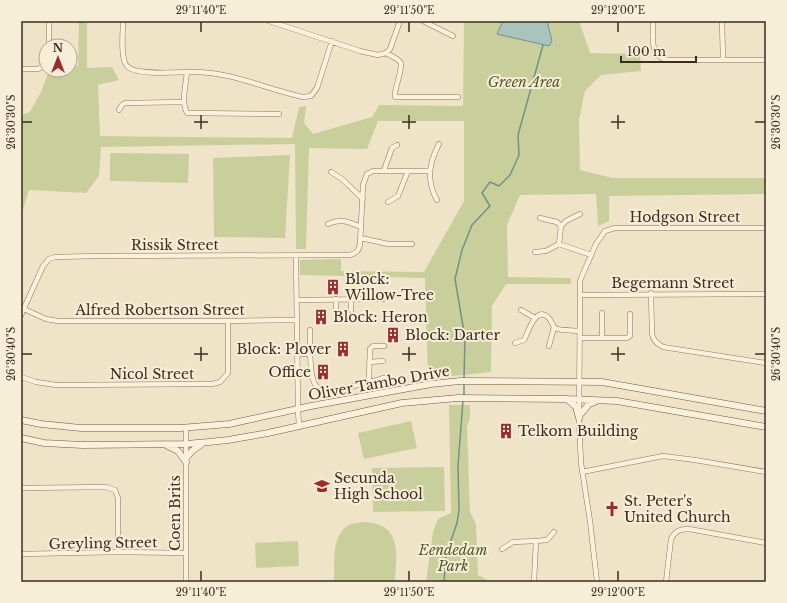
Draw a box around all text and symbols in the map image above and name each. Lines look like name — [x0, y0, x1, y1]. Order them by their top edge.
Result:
text: 29°11'40"E — [176, 4, 226, 17]
text: 29°11'50"E — [384, 4, 434, 17]
text: 29°12'00"E — [591, 4, 645, 17]
north arrow — [38, 38, 78, 78]
scale bar — [621, 38, 696, 64]
text: N — [53, 41, 64, 55]
text: 100 m — [627, 44, 666, 59]
park label: Green Area — [488, 73, 560, 91]
text: 26°30'30"S — [5, 95, 18, 149]
text: 26°30'30"S — [770, 95, 783, 149]
street label: Hodgson Street — [630, 208, 741, 226]
street label: Rissik Street — [131, 236, 220, 254]
place label: Block: Willow-Tree — [344, 270, 434, 304]
street label: Begemann Street — [611, 274, 735, 292]
building icon: Block: Willow-Tree — [324, 278, 342, 296]
street label: Alfred Robertson Street — [74, 301, 246, 319]
building icon: Block: Heron — [312, 308, 330, 326]
place label: Block: Heron — [333, 308, 428, 326]
building icon: Block: Darter — [384, 326, 402, 344]
place label: Block: Darter — [405, 326, 501, 344]
text: 26°30'40"S — [5, 327, 18, 381]
text: 26°30'40"S — [770, 327, 783, 381]
place label: Block: Plover — [236, 340, 331, 358]
building icon: Block: Plover — [334, 340, 352, 358]
street label: Oliver Tambo Drive — [307, 362, 451, 404]
place label: Office — [269, 363, 311, 381]
building icon: Office — [314, 363, 332, 381]
street label: Nicol Street — [110, 365, 195, 383]
building icon: Telkom Building — [497, 422, 515, 440]
place label: Telkom Building — [518, 422, 639, 440]
place label: Secunda High School — [334, 469, 423, 503]
street label: Coen Brits — [166, 475, 184, 551]
school or university icon: Secunda High School — [313, 477, 331, 495]
place label: St. Peter's United Church — [624, 492, 731, 526]
church icon: St. Peter's United Church — [603, 500, 621, 518]
street label: Greyling Street — [48, 533, 158, 553]
park label: Eendedam Park — [418, 541, 487, 575]
text: 29°11'40"E — [176, 586, 226, 599]
text: 29°11'50"E — [384, 586, 434, 599]
text: 29°12'00"E — [591, 586, 645, 599]

